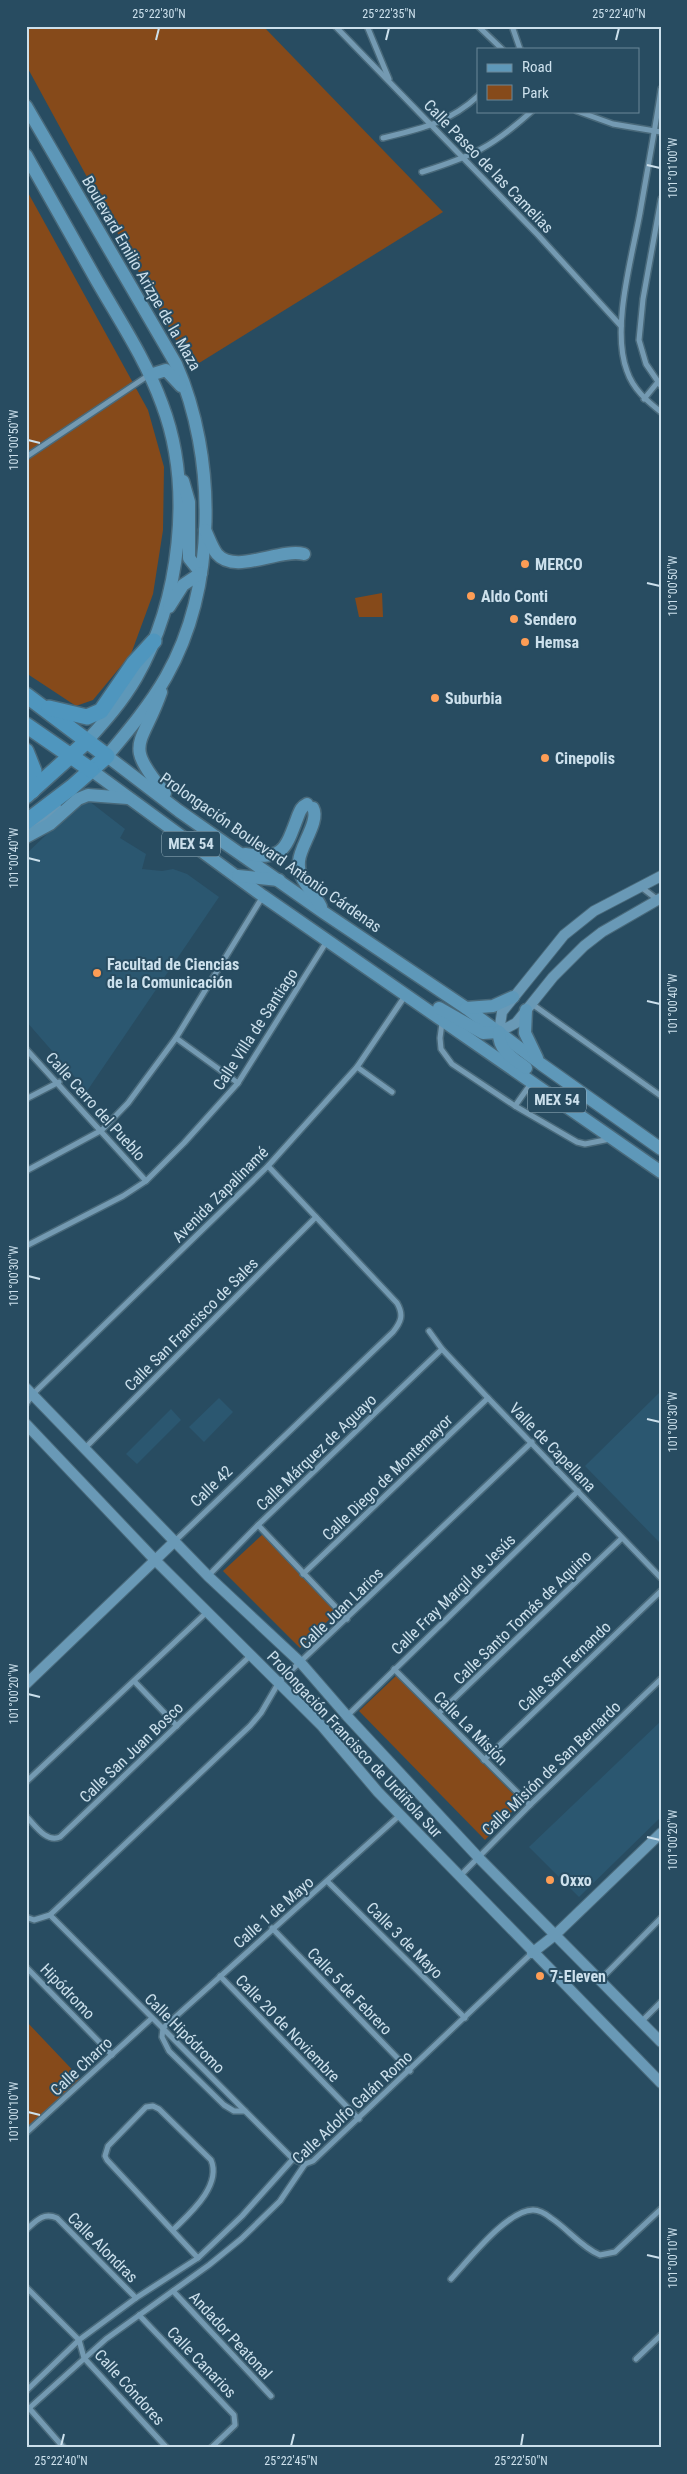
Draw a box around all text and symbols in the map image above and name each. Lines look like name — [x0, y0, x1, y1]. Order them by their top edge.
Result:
text: 25°22'30"N — [132, 7, 186, 21]
text: 25°22'35"N — [362, 7, 416, 21]
text: 25°22'40"N — [592, 7, 646, 21]
legend — [477, 48, 640, 112]
text: Road — [522, 58, 552, 76]
text: Park — [522, 84, 549, 102]
street label: Calle Paseo de las Camelias — [420, 96, 557, 237]
text: 101°01'00"W — [666, 137, 680, 199]
street label: Boulevard Emilio Arizpe de la Maza — [78, 173, 205, 374]
text: 101°00'50"W — [7, 409, 21, 471]
place label: MERCO — [535, 555, 583, 574]
text: 101°00'50"W — [666, 555, 680, 617]
marker: MERCO — [519, 558, 531, 570]
place label: Aldo Conti — [481, 587, 548, 606]
marker: Aldo Conti — [465, 590, 477, 602]
place label: Sendero — [524, 610, 577, 629]
marker: Sendero — [508, 613, 520, 625]
place label: Hemsa — [535, 633, 580, 652]
marker: Hemsa — [519, 636, 531, 648]
place label: Suburbia — [445, 689, 503, 708]
marker: Suburbia — [429, 692, 441, 704]
place label: Cinepolis — [555, 749, 615, 768]
marker: Cinepolis — [539, 752, 551, 764]
street label: Prolongación Boulevard Antonio Cárdenas — [156, 768, 385, 936]
text: 101°00'40"W — [7, 827, 21, 889]
road number: MEX 54 — [162, 832, 220, 856]
place label: Facultad de Ciencias de la Comunicación — [107, 955, 239, 992]
street label: Calle Villa de Santiago — [209, 965, 302, 1094]
marker: Facultad de Ciencias de la Comunicación — [91, 967, 103, 979]
text: 101°00'40"W — [666, 973, 680, 1035]
street label: Calle Cerro del Pueblo — [42, 1048, 149, 1165]
road number: MEX 54 — [528, 1088, 586, 1112]
street label: Avenida Zapalinamé — [168, 1142, 272, 1246]
text: 101°00'30"W — [7, 1245, 21, 1307]
street label: Calle San Francisco de Sales — [121, 1254, 262, 1395]
street label: Calle Márquez de Aguayo — [252, 1390, 380, 1515]
text: 101°00'30"W — [666, 1391, 680, 1453]
street label: Valle de Capellana — [505, 1399, 600, 1496]
street label: Calle Diego de Montemayor — [318, 1410, 456, 1544]
street label: Calle 42 — [186, 1462, 236, 1511]
street label: Calle Fray Margil de Jesús — [387, 1530, 519, 1659]
street label: Calle Santo Tomás de Aquino — [449, 1546, 595, 1688]
street label: Calle Juan Larios — [296, 1564, 387, 1653]
street label: Calle San Fernando — [514, 1617, 615, 1715]
street label: Prolongación Francisco de Urdiñola Sur — [263, 1647, 446, 1842]
text: 101°00'20"W — [7, 1663, 21, 1725]
street label: Calle La Misión — [430, 1687, 512, 1769]
street label: Calle Misión de San Bernardo — [478, 1697, 625, 1839]
street label: Calle San Juan Bosco — [76, 1698, 187, 1807]
text: 101°00'20"W — [666, 1809, 680, 1871]
place label: Oxxo — [560, 1871, 592, 1890]
street label: Calle 1 de Mayo — [229, 1872, 317, 1952]
marker: Oxxo — [544, 1874, 556, 1886]
street label: Calle 3 de Mayo — [363, 1898, 447, 1982]
street label: Calle 5 de Febrero — [303, 1944, 396, 2039]
street label: Hipódromo — [36, 1959, 99, 2023]
place label: 7-Eleven — [550, 1967, 606, 1986]
marker: 7-Eleven — [534, 1970, 546, 1982]
street label: Calle 20 de Noviembre — [232, 1971, 344, 2086]
street label: Calle Hipódromo — [141, 1989, 229, 2077]
street label: Calle Charro — [47, 2033, 116, 2100]
street label: Calle Adolfo Galán Romo — [288, 2047, 416, 2168]
text: 101°00'10"W — [7, 2081, 21, 2143]
street label: Calle Alondras — [64, 2208, 142, 2286]
text: 101°00'10"W — [666, 2227, 680, 2289]
street label: Andador Peatonal — [185, 2288, 276, 2383]
street label: Calle Canarios — [163, 2323, 240, 2402]
street label: Calle Cóndores — [91, 2345, 169, 2429]
text: 25°22'40"N — [34, 2454, 88, 2468]
text: 25°22'45"N — [264, 2454, 318, 2468]
text: 25°22'50"N — [494, 2454, 548, 2468]

